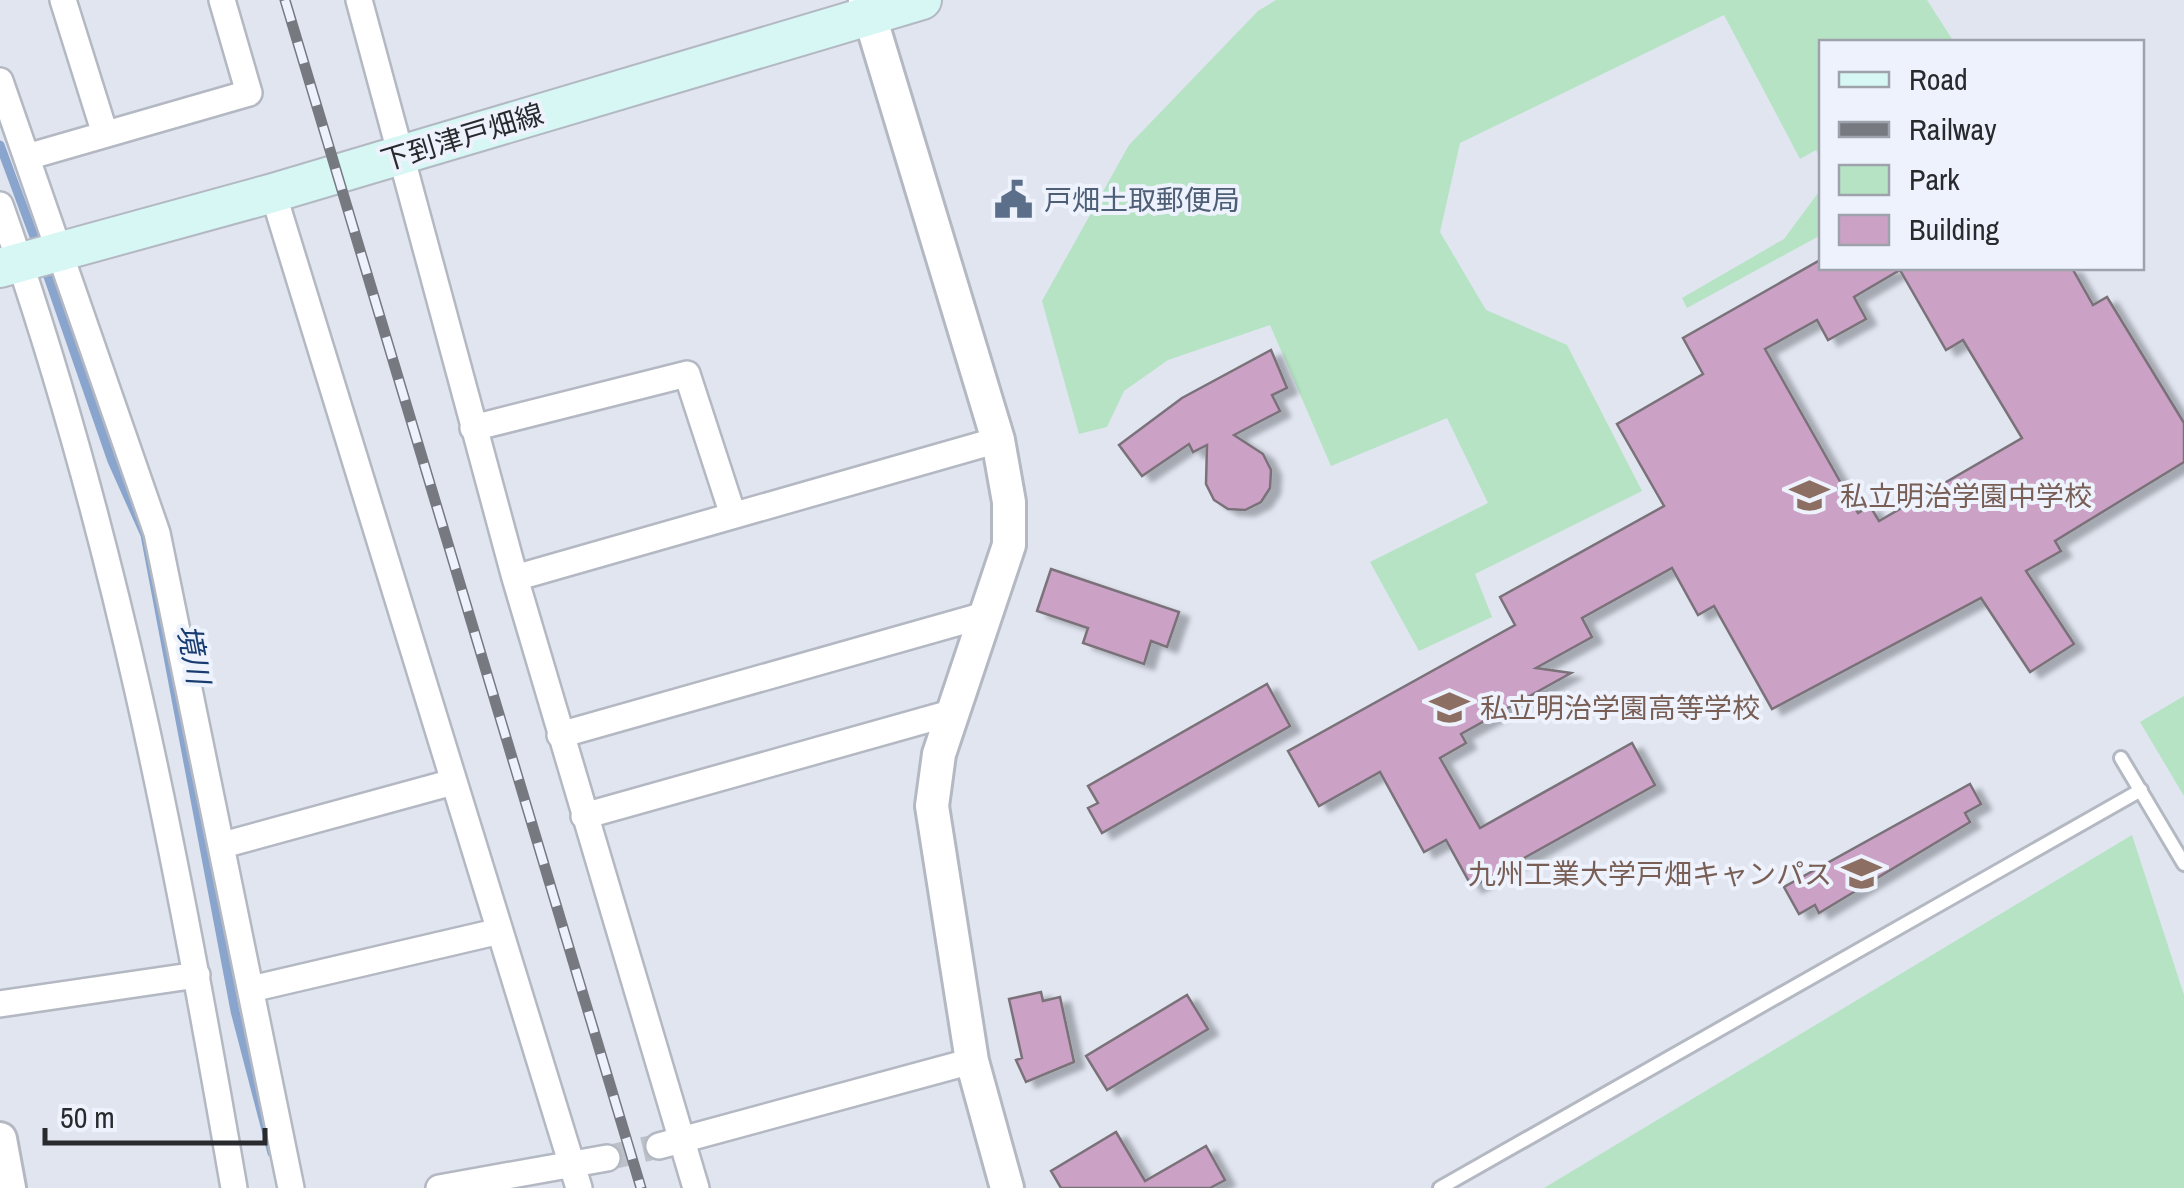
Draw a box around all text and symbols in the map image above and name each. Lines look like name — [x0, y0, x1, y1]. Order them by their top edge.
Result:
legend — [1819, 40, 2144, 270]
text: Road — [1909, 59, 1968, 99]
street label: 下到津戸畑線 — [376, 94, 548, 180]
text: Railway — [1909, 109, 1997, 149]
text: Park — [1909, 159, 1960, 199]
public building icon: 戸畑土取郵便局 — [993, 179, 1035, 221]
place label: 戸畑土取郵便局 — [1044, 181, 1240, 219]
text: Building — [1909, 209, 2000, 249]
school or university icon: 私立明治学園中学校 — [1789, 475, 1831, 517]
place label: 私立明治学園中学校 — [1840, 477, 2092, 515]
water label: 境川 — [169, 621, 220, 690]
school or university icon: 私立明治学園高等学校 — [1429, 687, 1471, 729]
place label: 私立明治学園高等学校 — [1480, 689, 1760, 727]
school or university icon: 九州工業大学戸畑キャンパス — [1841, 853, 1883, 895]
place label: 九州工業大学戸畑キャンパス — [1468, 855, 1832, 893]
scale bar — [45, 1083, 265, 1145]
text: 50 m — [60, 1097, 115, 1137]

